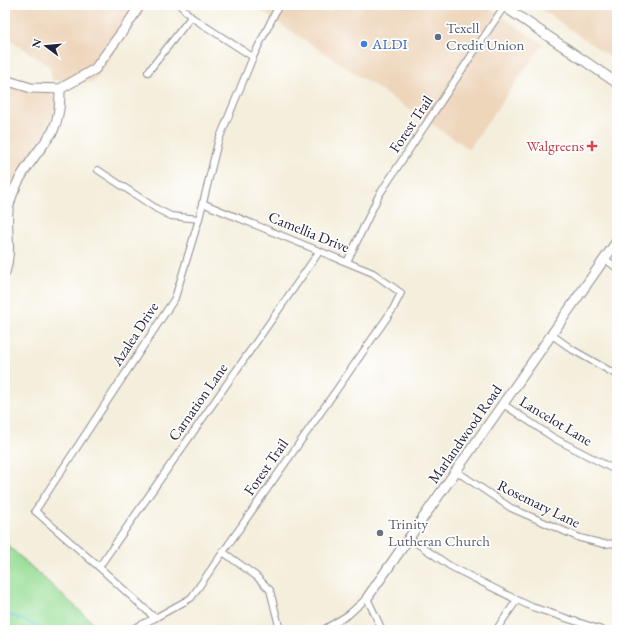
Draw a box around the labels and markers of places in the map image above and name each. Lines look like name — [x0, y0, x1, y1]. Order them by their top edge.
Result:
place label: Texell Credit Union — [446, 18, 524, 54]
marker: Texell Credit Union — [433, 32, 443, 42]
place label: ALDI — [371, 34, 408, 53]
marker: ALDI — [359, 39, 369, 49]
place label: Walgreens — [526, 136, 584, 155]
marker: Walgreens — [587, 141, 597, 151]
place label: Trinity Lutheran Church — [388, 514, 490, 550]
marker: Trinity Lutheran Church — [375, 528, 385, 538]

